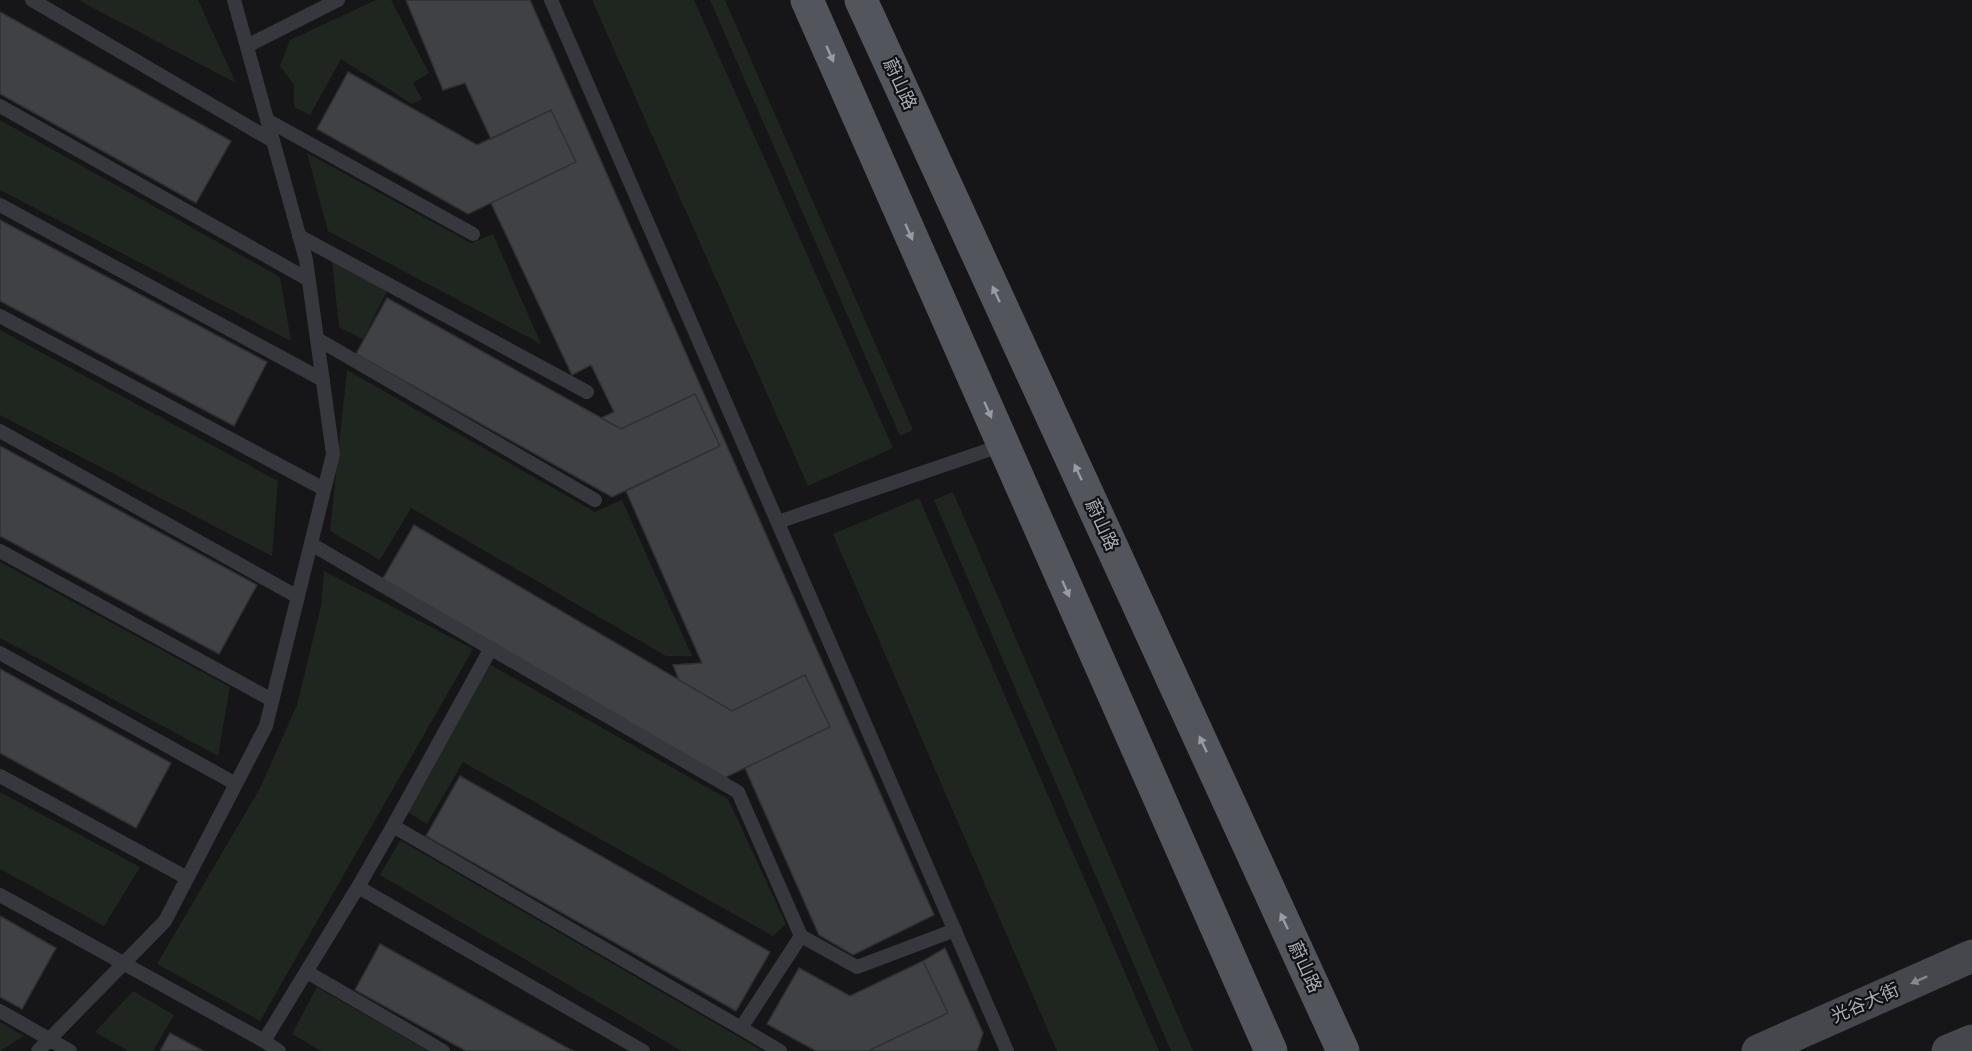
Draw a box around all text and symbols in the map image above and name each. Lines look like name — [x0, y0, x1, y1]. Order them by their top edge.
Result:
one-way arrow — [825, 45, 835, 63]
street label: 蔚山路 — [879, 55, 921, 113]
one-way arrow — [905, 223, 914, 241]
one-way arrow — [992, 286, 1001, 303]
one-way arrow — [983, 402, 992, 419]
one-way arrow — [1073, 463, 1082, 480]
street label: 蔚山路 — [1081, 496, 1123, 554]
one-way arrow — [1062, 580, 1071, 597]
one-way arrow — [1198, 736, 1207, 753]
one-way arrow — [1279, 912, 1289, 930]
street label: 蔚山路 — [1284, 938, 1326, 996]
one-way arrow — [1910, 975, 1927, 984]
street label: 光谷大街 — [1828, 978, 1902, 1028]

